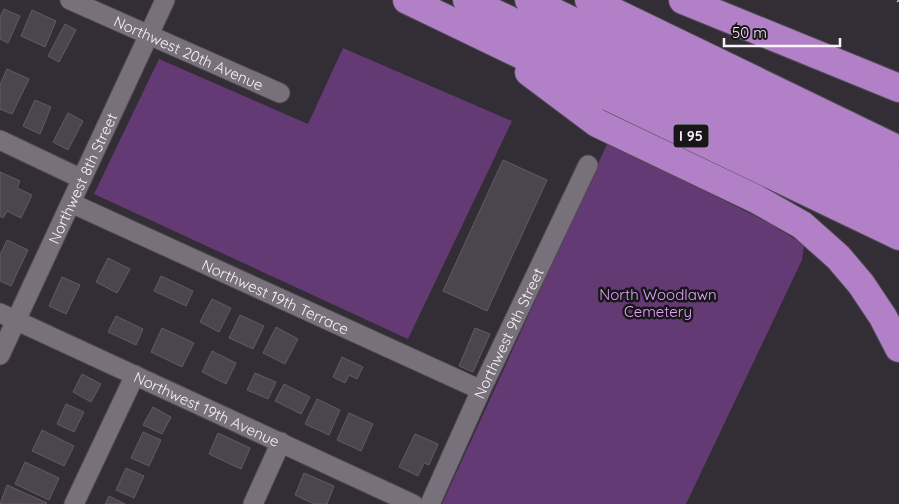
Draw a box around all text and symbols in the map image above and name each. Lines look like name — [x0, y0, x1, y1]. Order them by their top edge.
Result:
street label: Northwest 20th Avenue — [111, 11, 267, 94]
scale bar — [724, 15, 840, 47]
text: 50 m — [732, 23, 767, 42]
street label: Northwest 8th Street — [44, 110, 121, 247]
road number: I 95 — [674, 124, 708, 148]
street label: Northwest 19th Terrace — [199, 255, 352, 338]
street label: Northwest 9th Street — [469, 265, 547, 401]
park label: North Woodlawn Cemetery — [599, 285, 717, 321]
street label: Northwest 19th Avenue — [131, 367, 283, 451]

